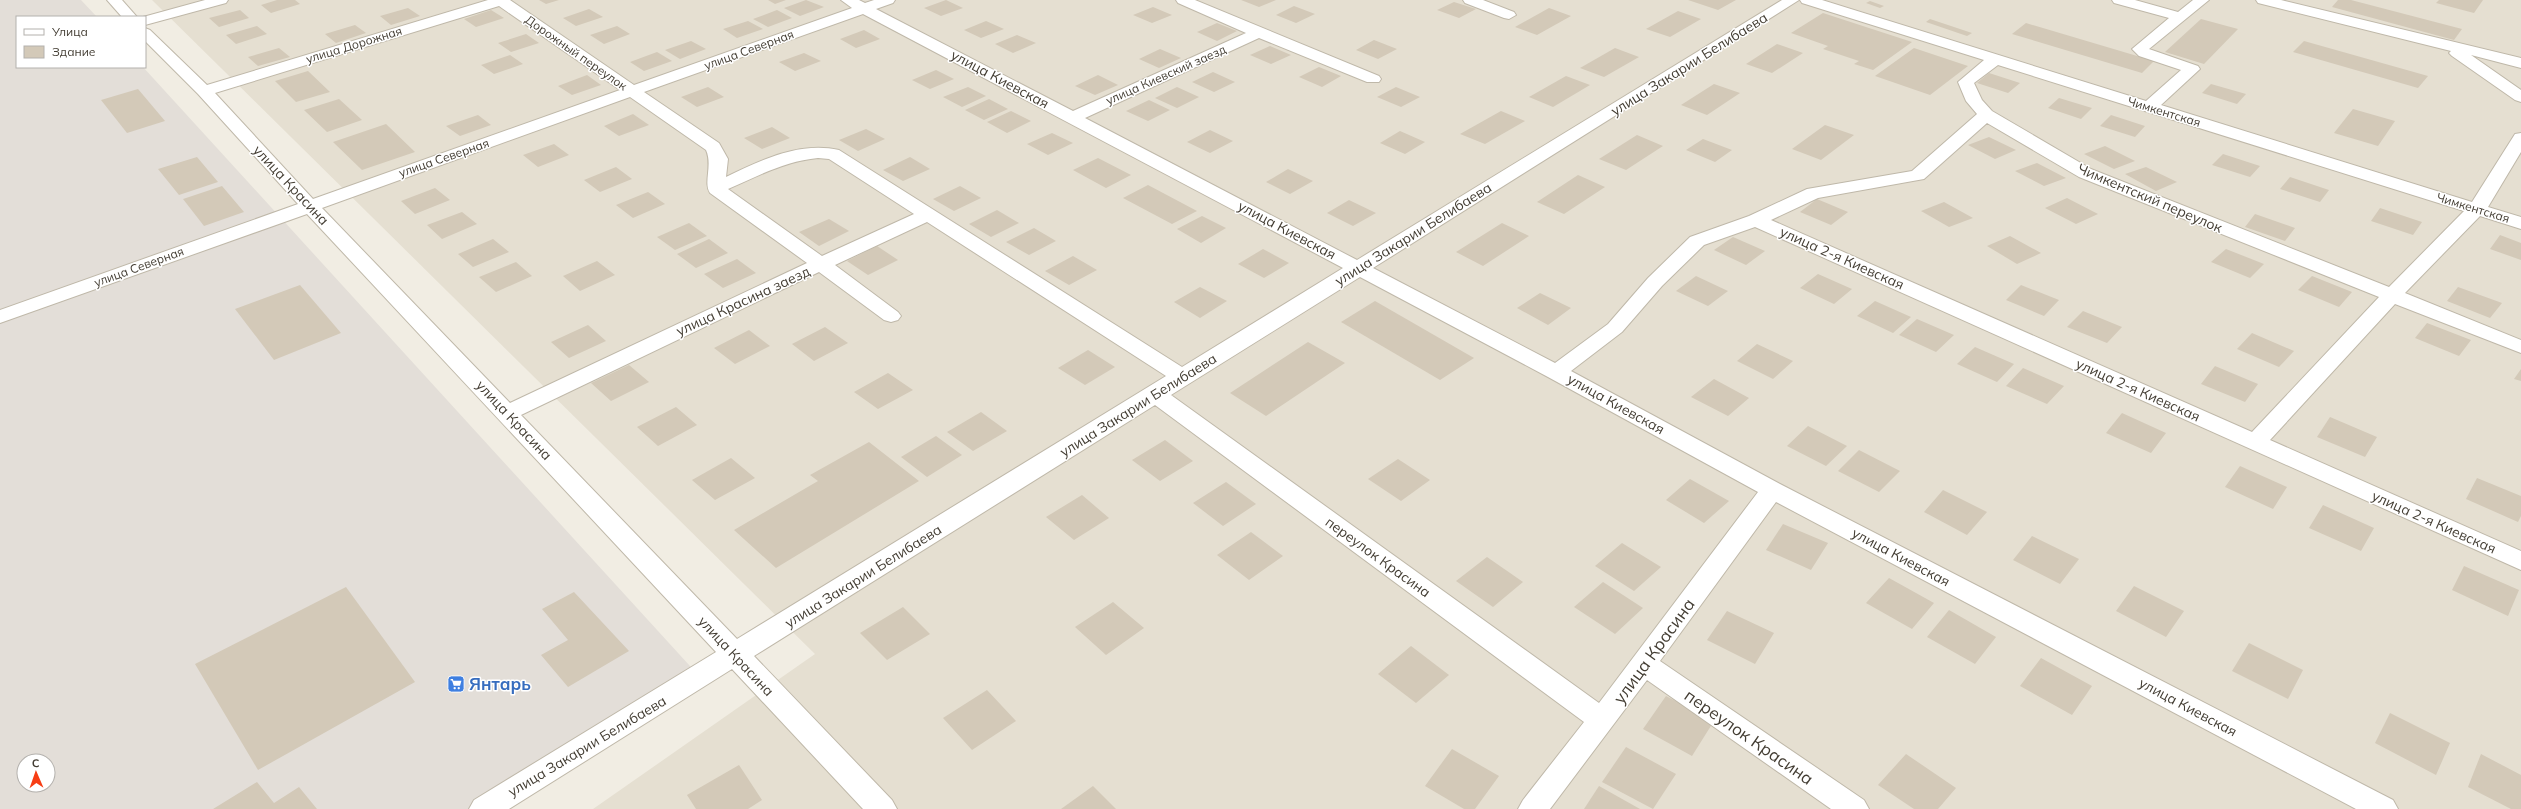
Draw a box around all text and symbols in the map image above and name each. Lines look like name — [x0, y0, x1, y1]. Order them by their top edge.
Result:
street label: улица Закарии Белибаева — [1607, 8, 1771, 120]
street label: Дорожный переулок — [522, 12, 631, 94]
legend — [16, 16, 146, 68]
street label: улица Дорожная — [304, 23, 404, 66]
text: Улица — [51, 24, 88, 39]
street label: улица Северная — [702, 26, 796, 73]
street label: улица Киевский заезд — [1103, 41, 1228, 108]
text: Здание — [52, 44, 96, 59]
street label: улица Киевская — [948, 46, 1052, 112]
street label: Чимкентская — [2126, 93, 2203, 130]
street label: улица Северная — [397, 135, 491, 180]
street label: улица Красина — [249, 141, 333, 229]
street label: Чимкентский переулок — [2075, 159, 2226, 237]
street label: улица Закарии Белибаева — [1331, 178, 1495, 290]
street label: Чимкентская — [2435, 189, 2512, 226]
street label: улица Киевская — [1235, 197, 1339, 263]
street label: улица 2-я Киевская — [1777, 223, 1907, 293]
street label: улица Северная — [92, 243, 186, 290]
street label: улица Красина заезд — [673, 262, 813, 340]
street label: улица Закарии Белибаева — [1056, 349, 1220, 461]
street label: улица 2-я Киевская — [2073, 355, 2203, 425]
street label: улица Киевская — [1564, 370, 1668, 438]
street label: улица Красина — [472, 376, 556, 464]
street label: улица 2-я Киевская — [2369, 487, 2499, 557]
street label: переулок Красина — [1322, 513, 1434, 601]
street label: улица Закарии Белибаева — [781, 520, 945, 632]
street label: улица Киевская — [1849, 524, 1953, 590]
street label: улица Красина — [1608, 594, 1700, 708]
street label: улица Красина — [694, 612, 778, 700]
place label: Янтарь — [469, 673, 531, 694]
supermarket icon: Янтарь — [446, 674, 466, 694]
street label: улица Киевская — [2136, 674, 2240, 740]
street label: переулок Красина — [1680, 684, 1818, 790]
street label: улица Закарии Белибаева — [505, 692, 669, 800]
north arrow — [16, 753, 56, 793]
text: С — [32, 756, 40, 770]

